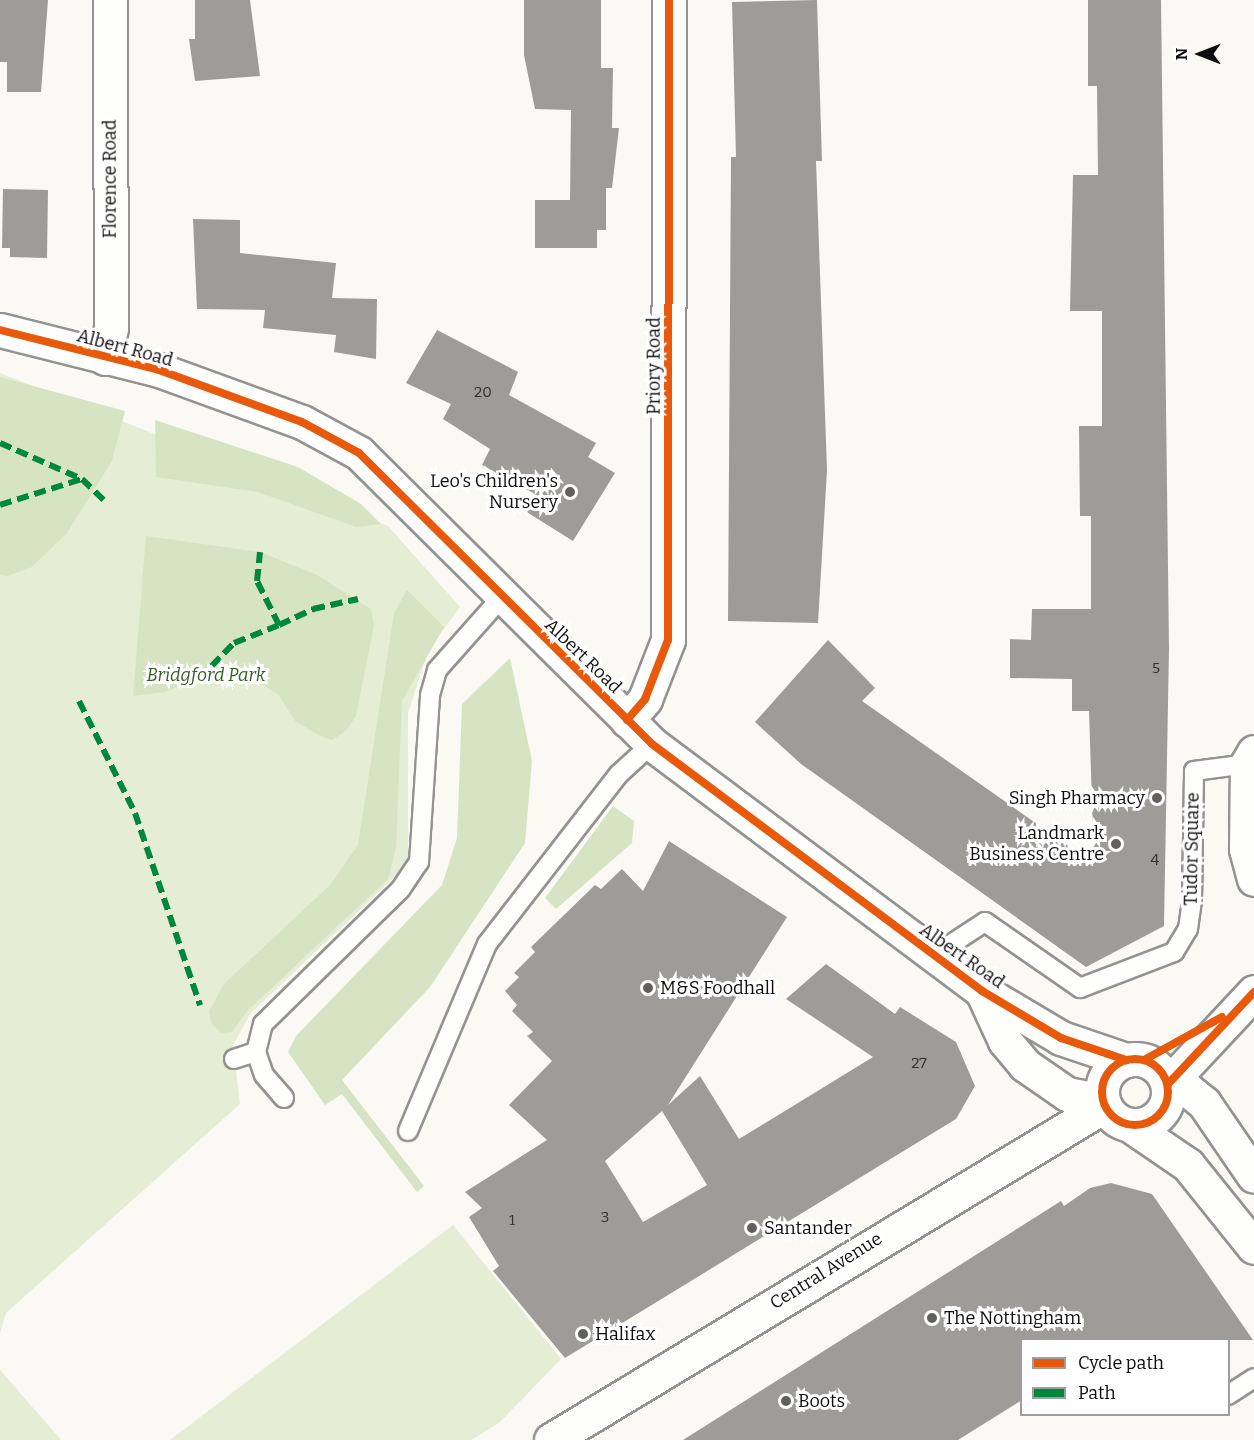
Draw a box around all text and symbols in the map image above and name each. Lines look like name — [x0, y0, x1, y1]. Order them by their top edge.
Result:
north arrow — [1170, 24, 1230, 84]
text: N — [1172, 48, 1191, 60]
street label: Florence Road — [99, 120, 121, 238]
street label: Priory Road — [643, 317, 665, 415]
street label: Albert Road — [75, 325, 175, 371]
house number: 20 — [474, 384, 492, 402]
place label: Leo's Children's Nursery — [430, 471, 558, 514]
marker: Leo's Children's Nursery — [563, 485, 577, 499]
street label: Albert Road — [540, 614, 626, 698]
house number: 5 — [1152, 660, 1160, 678]
park label: Bridgford Park — [147, 664, 265, 686]
place label: Singh Pharmacy — [1009, 787, 1145, 809]
marker: Singh Pharmacy — [1150, 791, 1164, 805]
street label: Tudor Square — [1180, 792, 1204, 906]
place label: Landmark Business Centre — [969, 823, 1104, 866]
marker: Landmark Business Centre — [1109, 837, 1123, 851]
house number: 4 — [1151, 852, 1159, 870]
street label: Albert Road — [916, 919, 1008, 993]
place label: M&S Foodhall — [660, 977, 775, 999]
marker: M&S Foodhall — [641, 981, 655, 995]
house number: 27 — [911, 1055, 927, 1073]
house number: 3 — [601, 1209, 609, 1227]
house number: 1 — [509, 1212, 515, 1230]
place label: Santander — [764, 1217, 852, 1239]
marker: Santander — [745, 1221, 759, 1235]
street label: Central Avenue — [766, 1228, 886, 1314]
place label: The Nottingham — [944, 1307, 1081, 1329]
marker: The Nottingham — [925, 1311, 939, 1325]
place label: Halifax — [595, 1323, 655, 1345]
marker: Halifax — [576, 1327, 590, 1341]
legend — [1020, 1338, 1230, 1416]
text: Cycle path — [1078, 1352, 1164, 1374]
text: Path — [1078, 1382, 1116, 1404]
place label: Boots — [798, 1390, 845, 1412]
marker: Boots — [779, 1394, 793, 1408]

